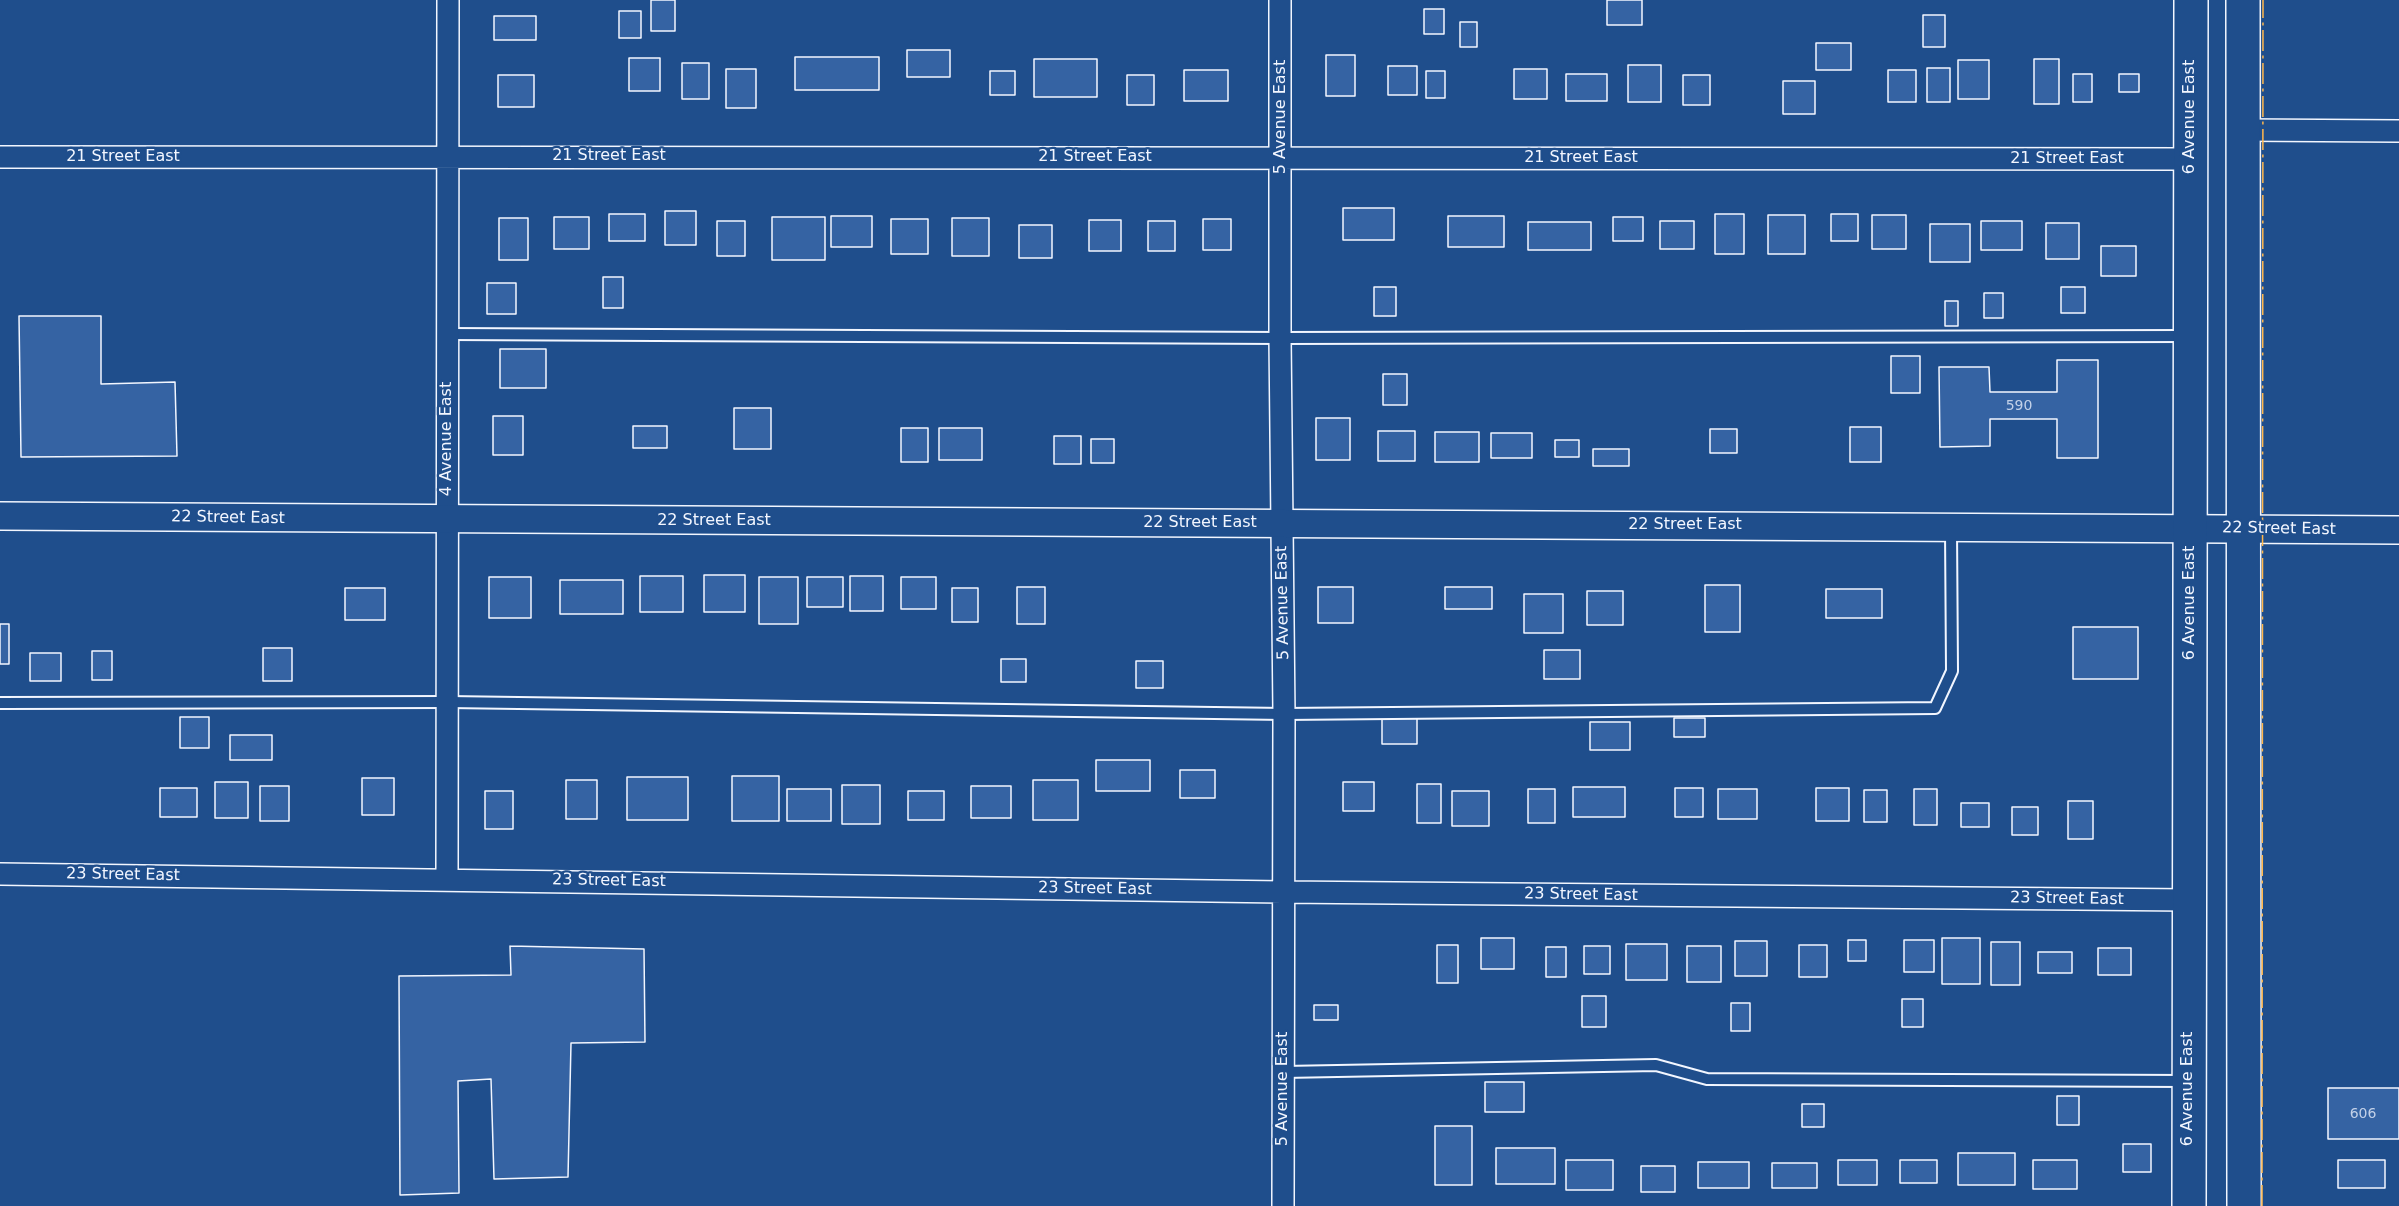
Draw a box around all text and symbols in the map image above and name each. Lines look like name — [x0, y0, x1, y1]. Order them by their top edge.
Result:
street label: 5 Avenue East — [1271, 60, 1291, 174]
street label: 6 Avenue East — [2180, 60, 2200, 174]
street label: 21 Street East — [552, 146, 666, 166]
street label: 21 Street East — [66, 147, 180, 167]
street label: 21 Street East — [1038, 147, 1152, 167]
street label: 21 Street East — [1524, 148, 1638, 168]
street label: 21 Street East — [2010, 149, 2124, 169]
street label: 4 Avenue East — [437, 382, 457, 496]
house number: 590 — [2006, 398, 2032, 414]
street label: 22 Street East — [171, 507, 285, 529]
street label: 22 Street East — [657, 511, 771, 531]
street label: 22 Street East — [1143, 513, 1257, 533]
street label: 22 Street East — [1628, 515, 1742, 535]
street label: 22 Street East — [2222, 518, 2336, 540]
street label: 5 Avenue East — [1272, 546, 1294, 660]
street label: 6 Avenue East — [2180, 546, 2200, 660]
street label: 23 Street East — [66, 864, 180, 886]
street label: 23 Street East — [552, 870, 666, 892]
street label: 23 Street East — [1038, 878, 1152, 900]
street label: 23 Street East — [1524, 884, 1638, 906]
street label: 23 Street East — [2010, 888, 2124, 910]
street label: 5 Avenue East — [1273, 1032, 1293, 1146]
street label: 6 Avenue East — [2178, 1032, 2198, 1146]
house number: 606 — [2350, 1106, 2376, 1122]

